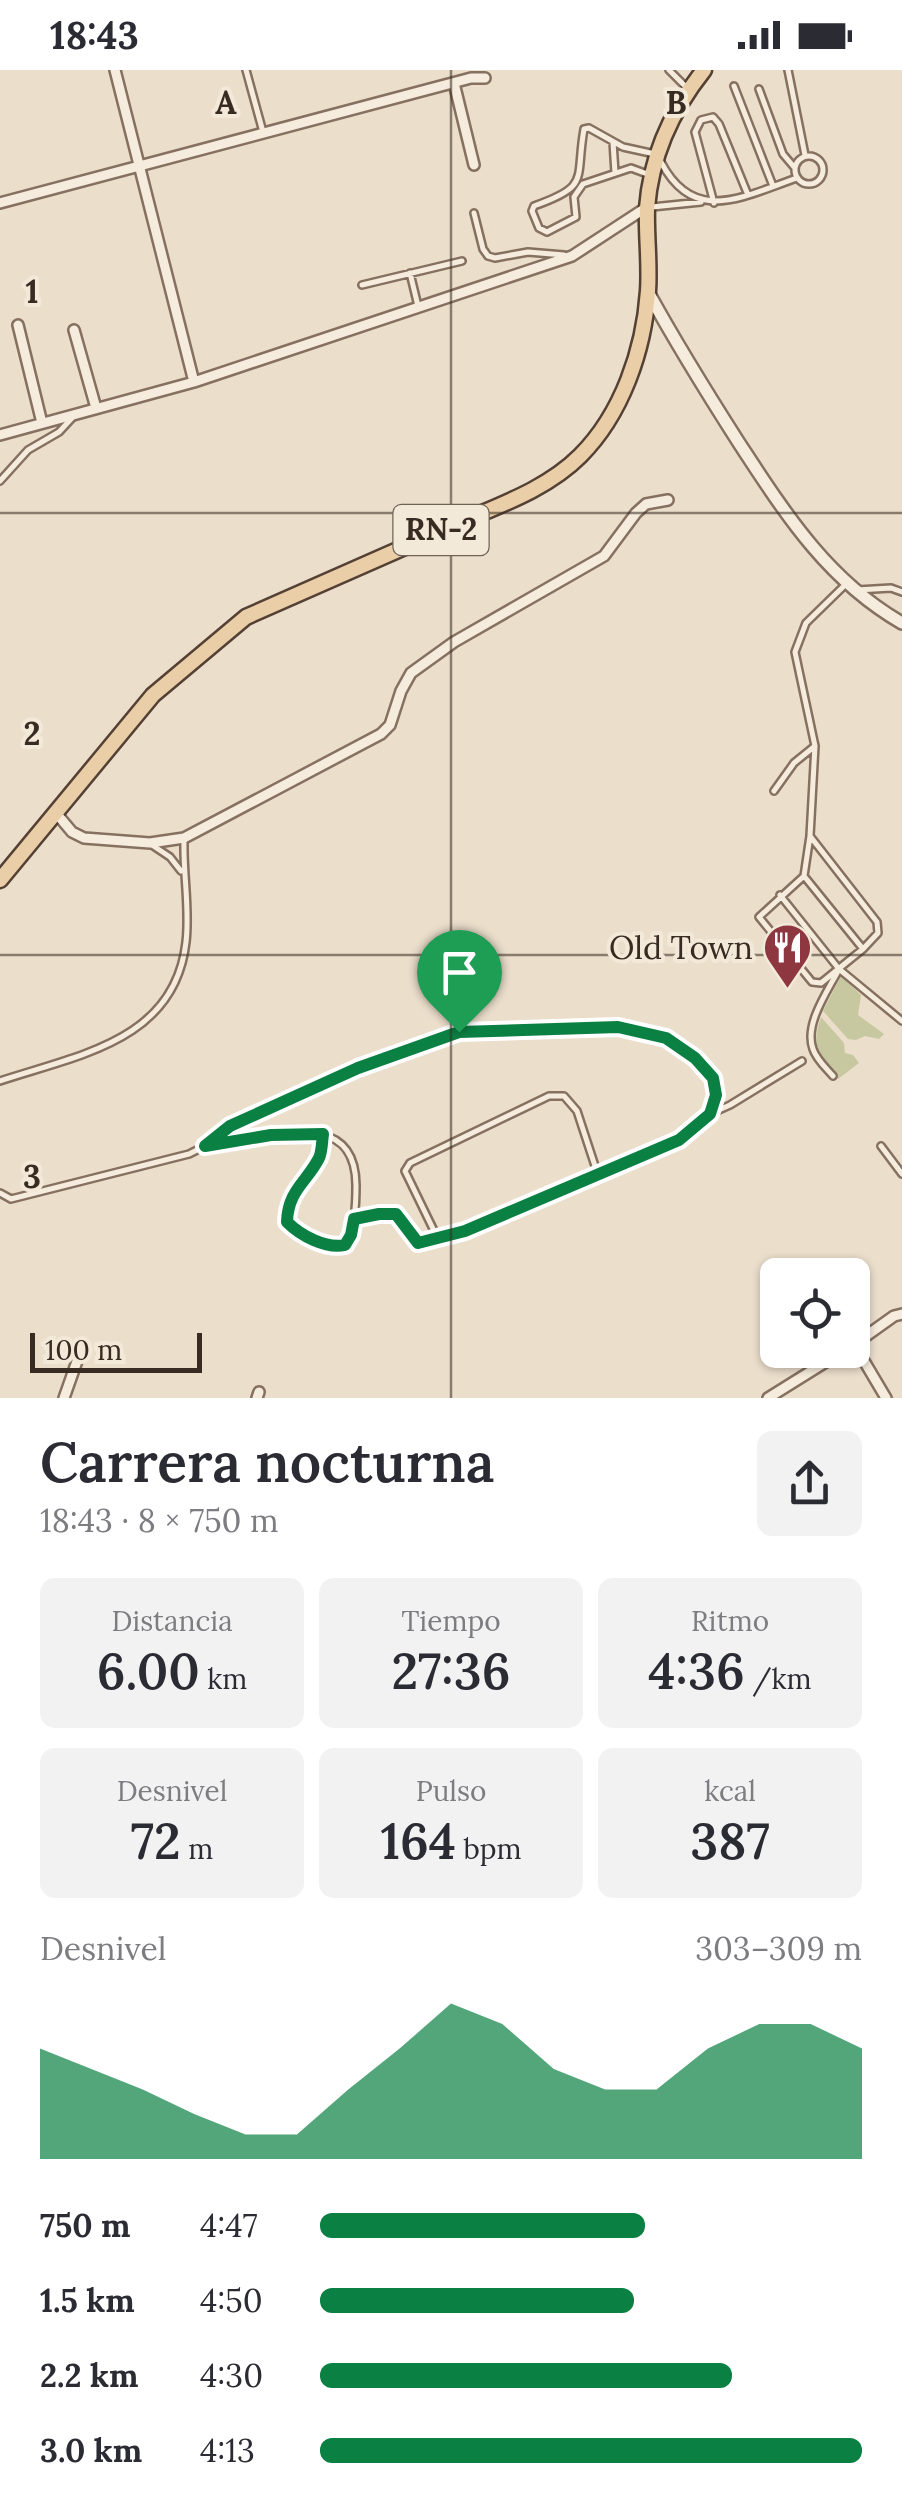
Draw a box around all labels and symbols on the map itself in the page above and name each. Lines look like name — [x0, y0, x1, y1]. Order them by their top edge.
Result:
text: A — [215, 82, 237, 123]
text: B — [665, 82, 687, 123]
text: 1 — [26, 271, 39, 312]
road number: RN-2 — [394, 505, 488, 555]
text: 2 — [23, 713, 41, 754]
restaurant icon: Old Town — [762, 922, 814, 990]
place label: Old Town — [609, 927, 753, 968]
pin — [417, 930, 502, 1033]
text: 3 — [23, 1156, 41, 1197]
scale bar — [30, 1328, 202, 1372]

